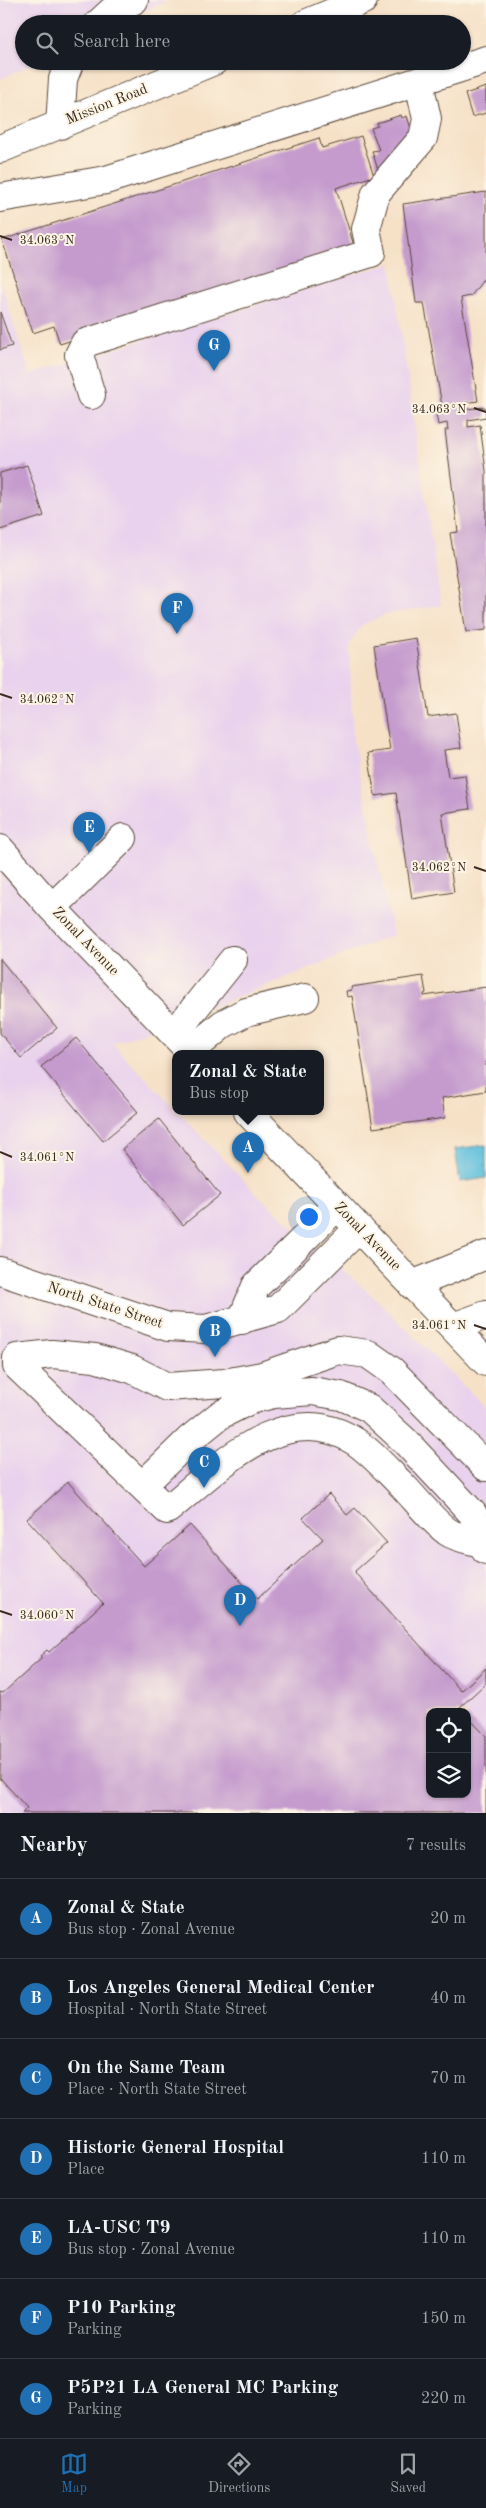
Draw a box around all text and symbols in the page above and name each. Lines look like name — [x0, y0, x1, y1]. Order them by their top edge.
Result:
search box — [15, 15, 471, 70]
icon: search — [33, 29, 61, 57]
text: Search here — [73, 33, 170, 52]
street label: Mission Road — [64, 82, 150, 128]
text: 34.063°N — [20, 235, 74, 247]
pin: G — [198, 330, 230, 371]
text: 34.063°N — [412, 404, 466, 416]
pin: F — [161, 593, 193, 634]
text: 34.062°N — [20, 694, 74, 706]
pin: E — [73, 812, 105, 853]
text: 34.062°N — [412, 862, 466, 874]
street label: Zonal Avenue — [49, 905, 121, 979]
popup — [172, 1050, 324, 1115]
text: Zonal & State — [189, 1063, 307, 1082]
text: Bus stop — [189, 1086, 249, 1102]
pin: A — [232, 1132, 264, 1173]
text: 34.061°N — [20, 1152, 74, 1164]
street label: Zonal Avenue — [331, 1200, 403, 1274]
your location — [296, 1204, 322, 1230]
street label: North State Street — [45, 1280, 165, 1332]
pin: B — [199, 1316, 231, 1357]
text: 34.061°N — [412, 1320, 466, 1332]
pin: C — [188, 1447, 220, 1488]
pin: D — [224, 1585, 256, 1626]
text: 34.060°N — [20, 1610, 74, 1622]
map controls — [426, 1708, 471, 1798]
button: locate — [426, 1708, 471, 1753]
button: layers — [426, 1753, 471, 1798]
text: Nearby — [20, 1835, 88, 1856]
text: 7 results — [406, 1838, 466, 1854]
text: Zonal & State — [67, 1899, 185, 1918]
text: A — [30, 1911, 42, 1927]
text: 20 m — [430, 1911, 466, 1927]
text: Bus stop · Zonal Avenue — [67, 1922, 235, 1938]
text: Los Angeles General Medical Center — [67, 1979, 374, 1998]
text: B — [30, 1991, 42, 2007]
text: 40 m — [430, 1991, 466, 2007]
text: Hospital · North State Street — [67, 2002, 267, 2018]
text: On the Same Team — [67, 2059, 225, 2078]
text: C — [31, 2071, 41, 2087]
text: 70 m — [430, 2071, 466, 2087]
text: Place · North State Street — [67, 2082, 247, 2098]
text: Historic General Hospital — [67, 2139, 284, 2158]
text: D — [30, 2151, 42, 2167]
text: 110 m — [421, 2151, 466, 2167]
text: Place — [67, 2162, 104, 2178]
text: LA-USC T9 — [67, 2219, 170, 2238]
text: E — [30, 2231, 42, 2247]
text: 110 m — [421, 2231, 466, 2247]
text: Bus stop · Zonal Avenue — [67, 2242, 235, 2258]
text: P10 Parking — [67, 2299, 175, 2318]
text: F — [31, 2311, 41, 2327]
text: 150 m — [421, 2311, 466, 2327]
text: Parking — [67, 2322, 122, 2338]
text: P5P21 LA General MC Parking — [67, 2379, 338, 2398]
text: G — [30, 2391, 42, 2407]
text: 220 m — [421, 2391, 466, 2407]
text: Parking — [67, 2402, 122, 2418]
tab: Map — [60, 2450, 88, 2497]
tab: Directions — [208, 2450, 270, 2497]
tab: Saved — [390, 2450, 426, 2497]

